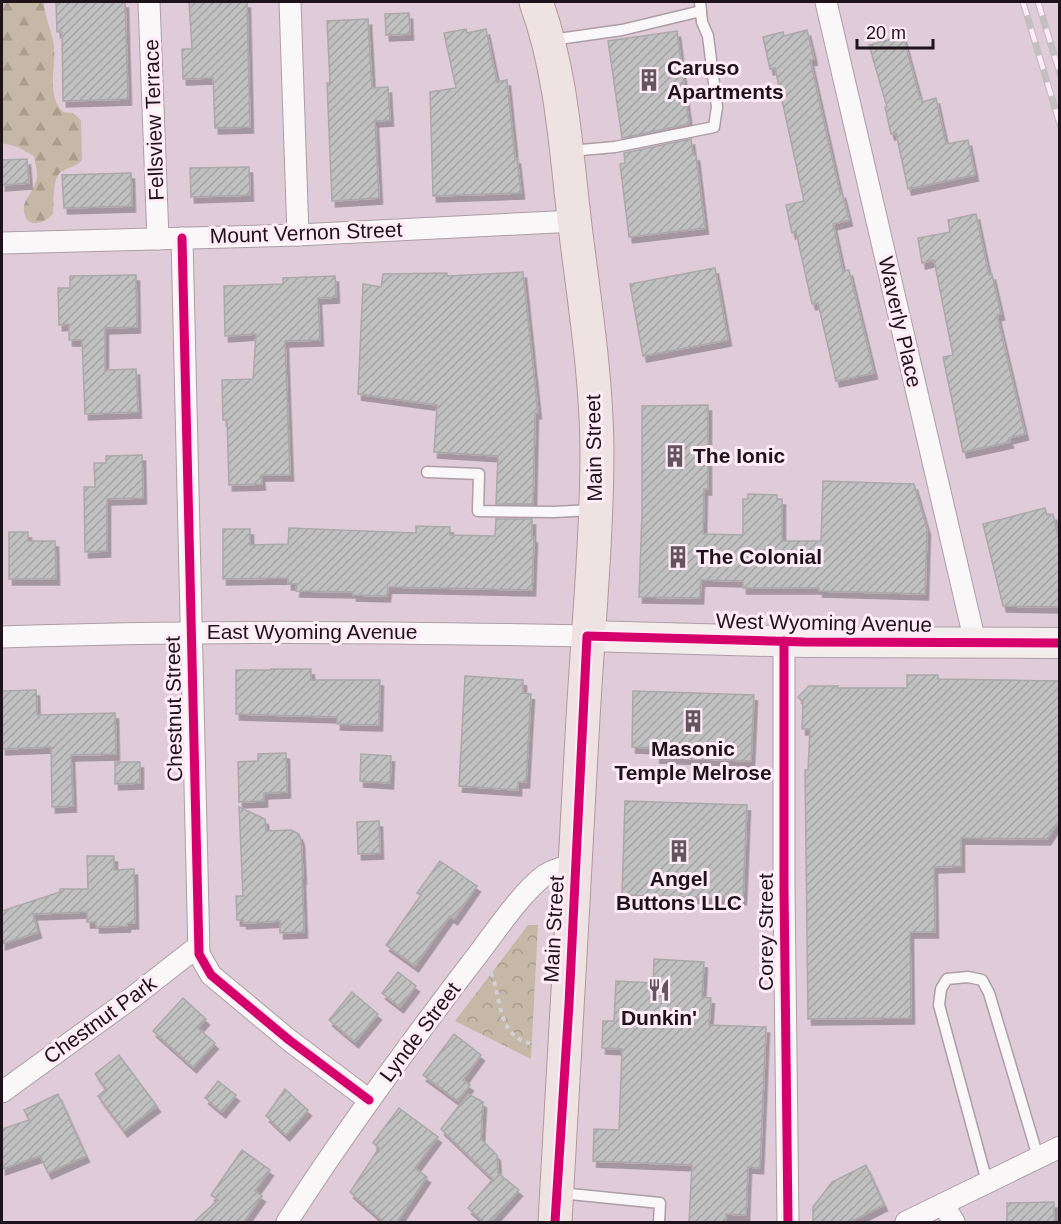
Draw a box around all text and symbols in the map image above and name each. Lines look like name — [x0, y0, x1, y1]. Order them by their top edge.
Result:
scale bar — [857, 12, 934, 50]
text: 20 m — [866, 23, 906, 43]
street label: Fellsview Terrace — [139, 39, 168, 201]
place label: Caruso Apartments — [667, 56, 784, 103]
building icon: Caruso Apartments — [636, 67, 662, 93]
street label: Mount Vernon Street — [209, 218, 403, 247]
street label: Waverly Place — [874, 254, 927, 389]
street label: Main Street — [581, 394, 606, 502]
building icon: The Ionic — [662, 443, 688, 469]
place label: The Ionic — [693, 444, 785, 467]
building icon: The Colonial — [665, 544, 691, 570]
place label: The Colonial — [696, 545, 822, 568]
street label: West Wyoming Avenue — [716, 609, 932, 636]
street label: East Wyoming Avenue — [207, 620, 417, 643]
street label: Chestnut Street — [161, 636, 186, 782]
building icon: Masonic Temple Melrose — [680, 708, 706, 734]
place label: Masonic Temple Melrose — [614, 737, 772, 784]
building icon: Angel Buttons LLC — [666, 838, 692, 864]
place label: Angel Buttons LLC — [616, 867, 742, 914]
street label: Corey Street — [754, 873, 777, 991]
street label: Main Street — [539, 875, 568, 983]
street label: Chestnut Park — [39, 971, 161, 1068]
street label: Lynde Street — [375, 977, 464, 1086]
restaurant icon: Dunkin' — [646, 977, 672, 1003]
place label: Dunkin' — [621, 1006, 697, 1029]

